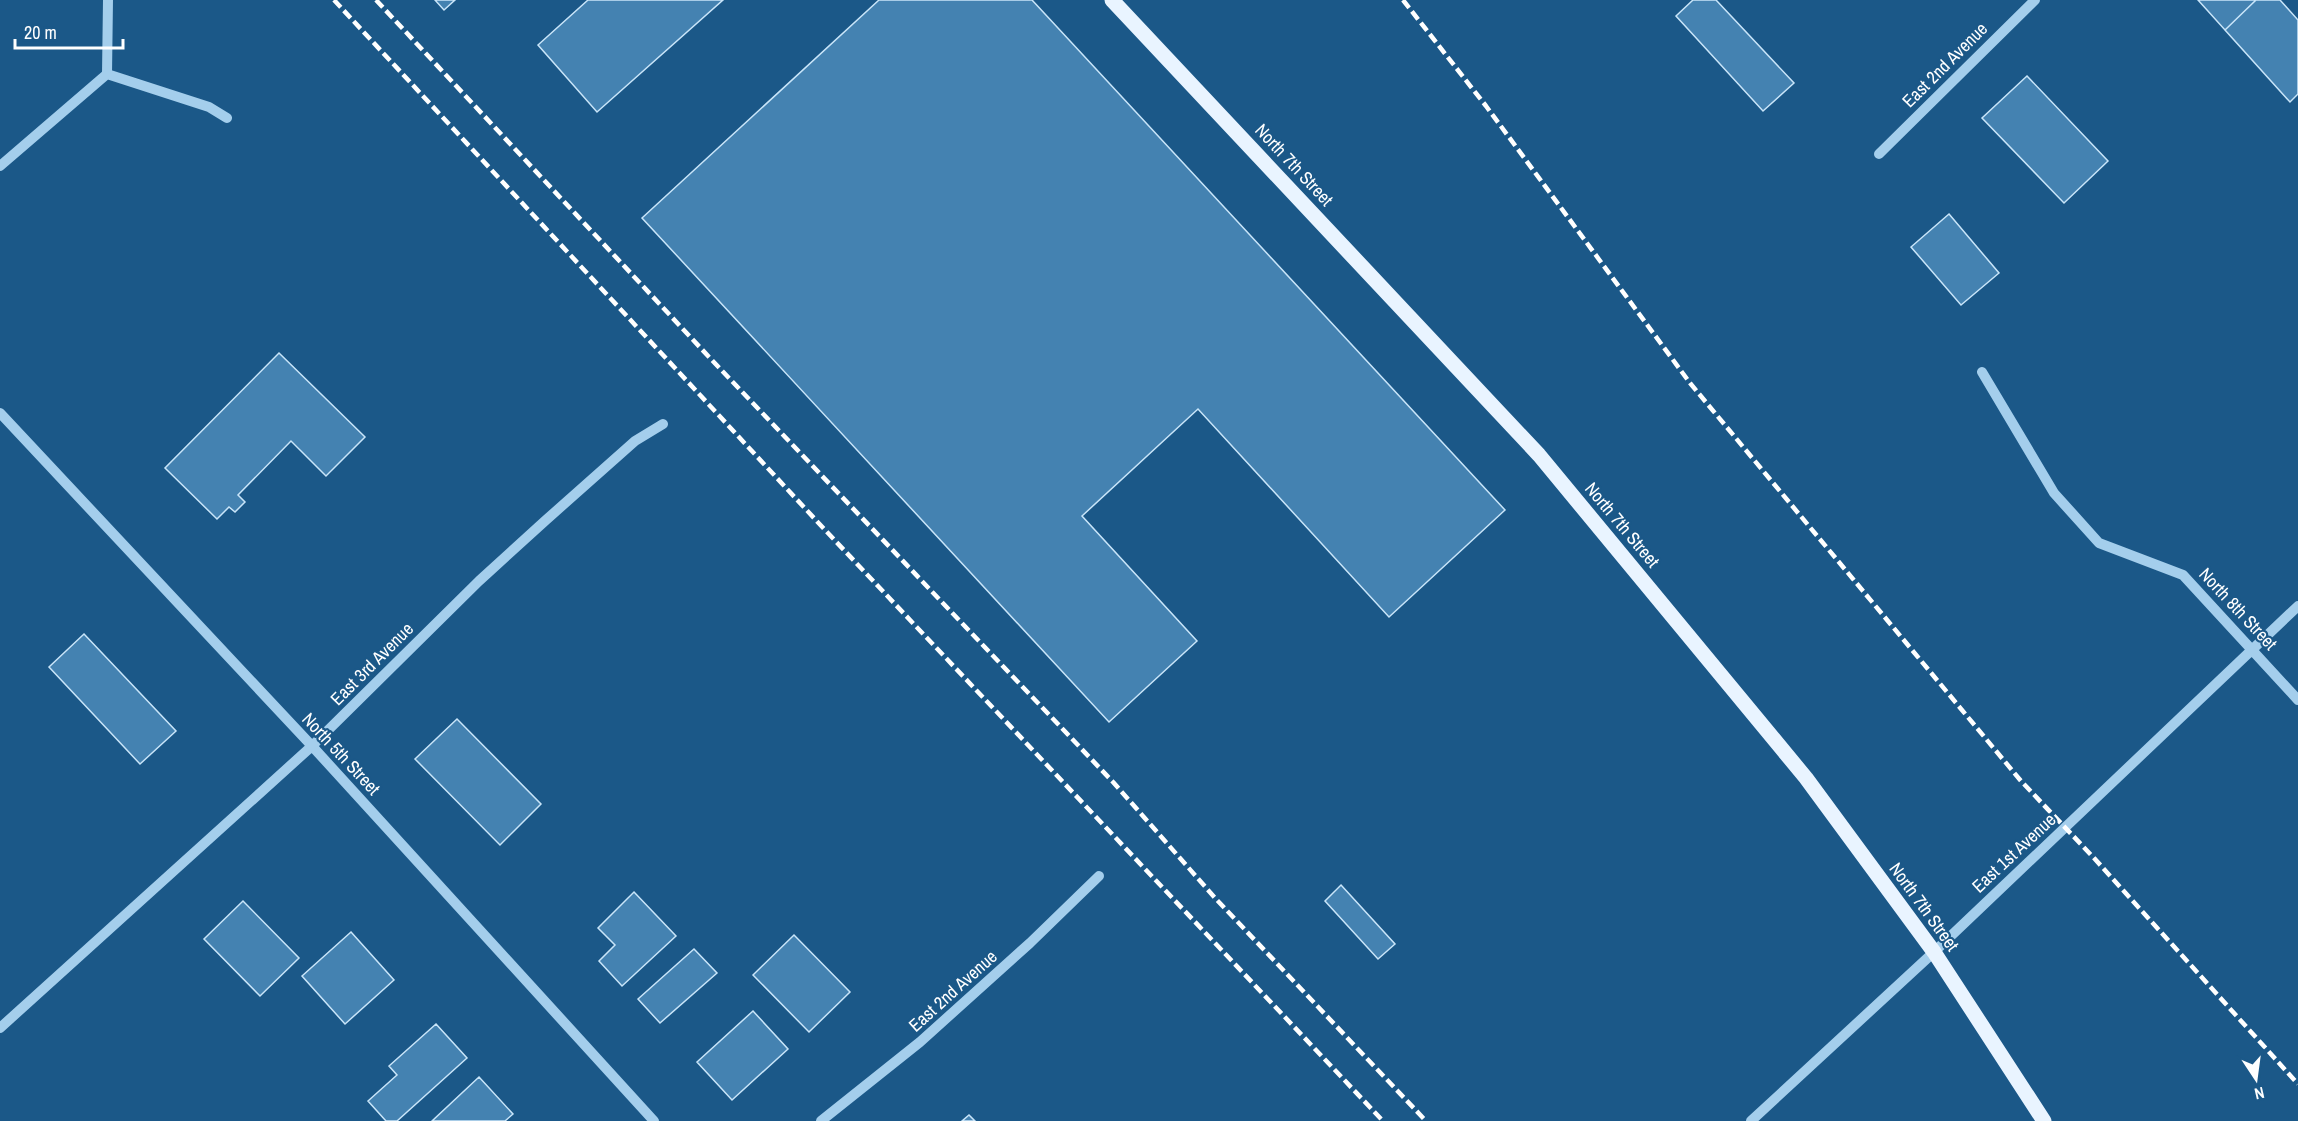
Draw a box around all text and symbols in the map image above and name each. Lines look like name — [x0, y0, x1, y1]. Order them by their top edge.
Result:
scale bar — [15, 12, 123, 50]
street label: East 2nd Avenue — [1896, 16, 1993, 113]
text: 20 m — [24, 20, 57, 45]
street label: North 7th Street — [1250, 118, 1339, 211]
street label: North 7th Street — [1579, 477, 1665, 573]
street label: North 8th Street — [2194, 562, 2283, 655]
street label: East 3rd Avenue — [325, 617, 419, 711]
street label: North 5th Street — [297, 707, 386, 800]
street label: East 1st Avenue — [1966, 807, 2061, 898]
street label: North 7th Street — [1884, 857, 1965, 956]
street label: East 2nd Avenue — [903, 944, 1002, 1037]
north arrow — [2226, 1049, 2286, 1109]
text: N — [2252, 1082, 2266, 1105]

